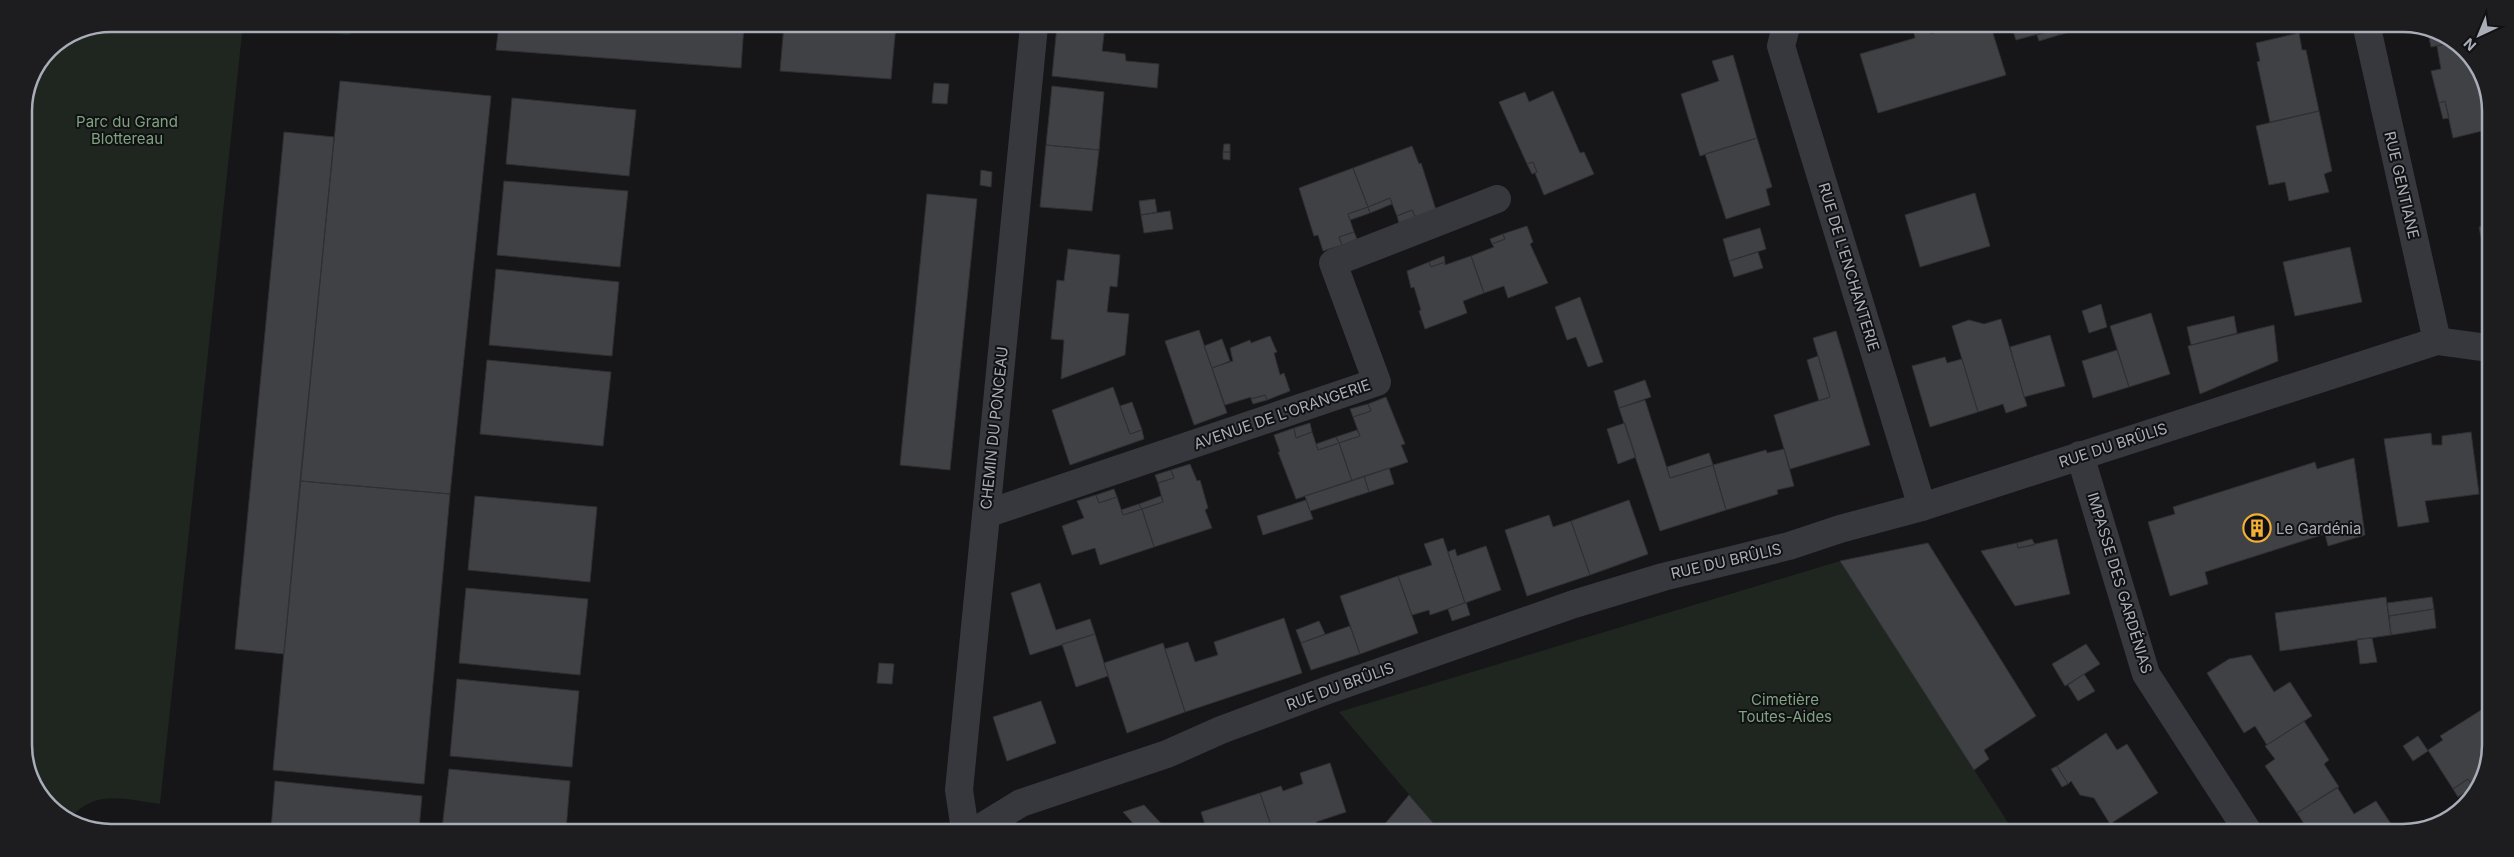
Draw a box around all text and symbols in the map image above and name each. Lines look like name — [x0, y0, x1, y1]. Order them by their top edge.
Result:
north arrow — [2454, 10, 2504, 60]
text: N — [2460, 35, 2479, 55]
park label: Parc du Grand Blottereau — [76, 112, 178, 148]
street label: RUE GENTIANE — [2380, 129, 2424, 241]
street label: RUE DE L'ENCHANTERIE — [1814, 180, 1884, 354]
street label: CHEMIN DU PONCEAU — [976, 345, 1012, 511]
street label: AVENUE DE L'ORANGERIE — [1191, 375, 1373, 453]
street label: RUE DU BRÛLIS — [2056, 419, 2170, 471]
street label: IMPASSE DES GARDÉNIAS — [2083, 490, 2157, 676]
building icon: Le Gardénia — [2242, 513, 2272, 543]
place label: Le Gardénia — [2276, 519, 2361, 538]
street label: RUE DU BRÛLIS — [1669, 539, 1783, 583]
street label: RUE DU BRÛLIS — [1284, 658, 1396, 714]
park label: Cimetière Toutes-Aides — [1738, 690, 1832, 726]

